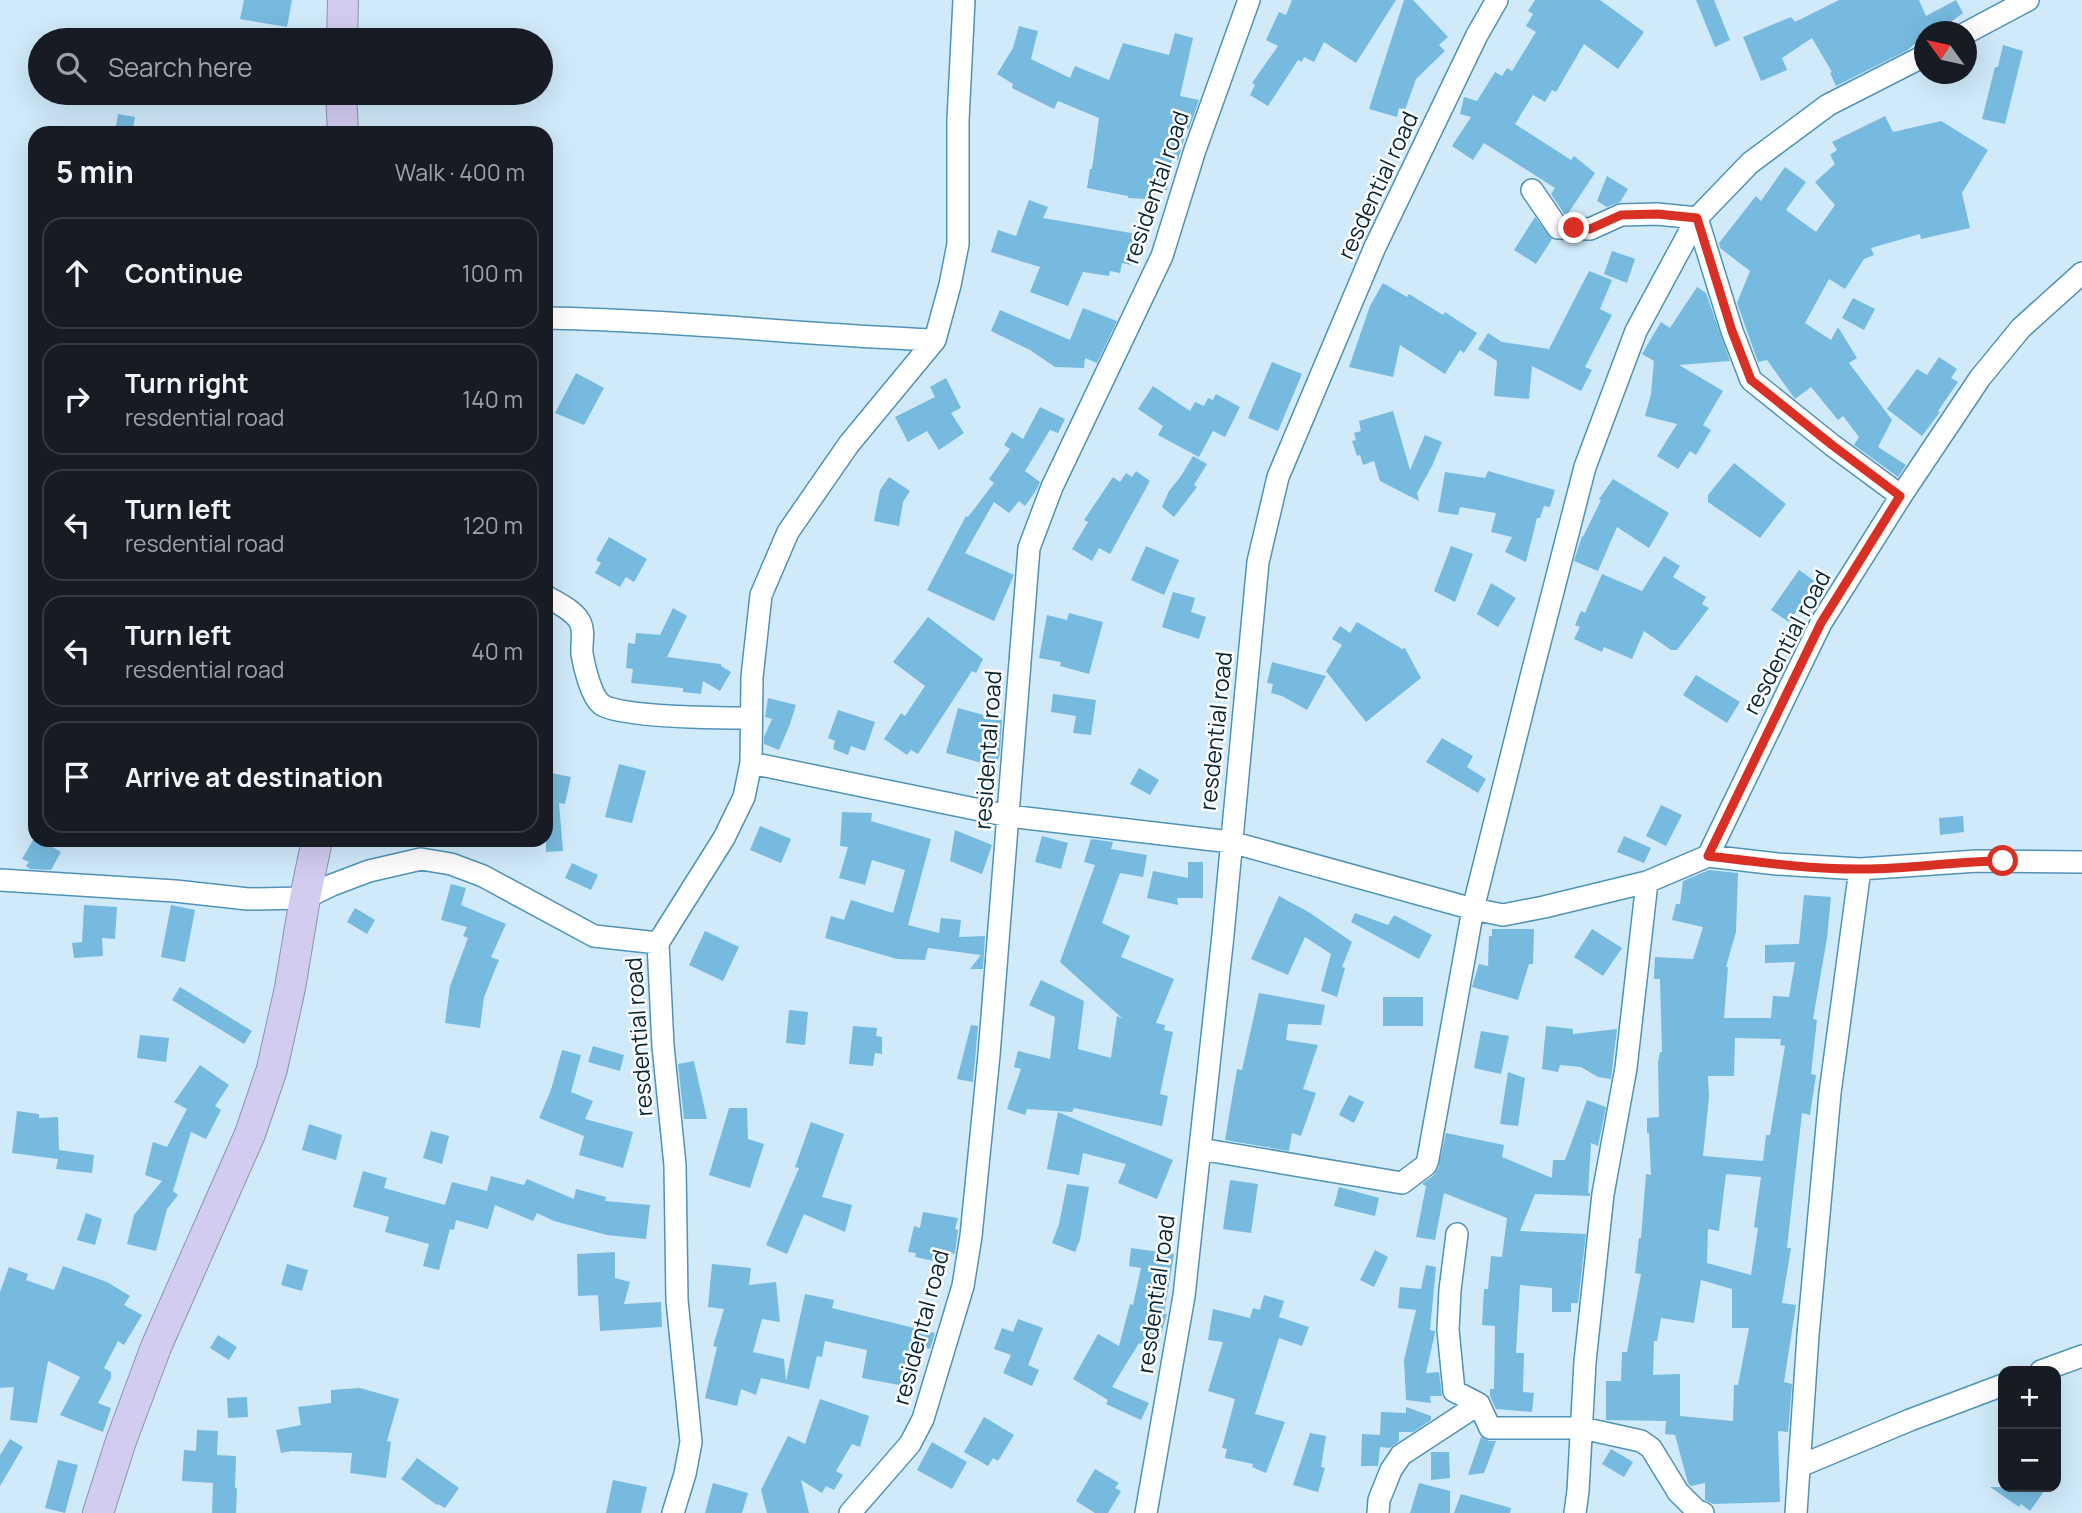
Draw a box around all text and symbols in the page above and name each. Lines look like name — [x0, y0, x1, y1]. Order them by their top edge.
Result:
north arrow — [1914, 21, 1977, 84]
search box — [28, 28, 553, 105]
icon: search — [52, 48, 90, 86]
text: Search here — [108, 49, 253, 85]
street label: residental road — [1114, 106, 1196, 268]
street label: resdential road — [1329, 106, 1425, 264]
text: 5 min — [56, 151, 134, 192]
text: Walk · 400 m — [395, 156, 525, 188]
route end — [1558, 212, 1589, 243]
icon: ahead — [58, 254, 96, 292]
text: Continue — [125, 255, 243, 291]
text: 100 m — [462, 257, 523, 289]
text: Turn right — [125, 365, 249, 401]
icon: right — [58, 380, 96, 418]
text: 140 m — [462, 383, 523, 415]
text: resdential road — [125, 401, 284, 433]
text: Turn left — [125, 491, 232, 527]
icon: left — [58, 506, 96, 544]
text: 120 m — [463, 509, 523, 541]
text: resdential road — [125, 527, 284, 559]
street label: resdential road — [1734, 564, 1838, 720]
text: Turn left — [125, 617, 232, 653]
icon: left — [58, 632, 96, 670]
text: 40 m — [471, 635, 523, 667]
street label: resdential road — [1191, 650, 1239, 812]
text: resdential road — [125, 653, 284, 685]
street label: residental road — [965, 669, 1009, 831]
icon: arrive — [58, 758, 96, 796]
text: Arrive at destination — [125, 759, 383, 795]
route start — [1987, 845, 2018, 876]
street label: resdential road — [616, 956, 660, 1118]
street label: resdential road — [1128, 1213, 1182, 1375]
street label: residental road — [884, 1246, 956, 1408]
map controls — [1998, 1366, 2061, 1492]
button: + — [1998, 1366, 2061, 1429]
button: − — [1998, 1429, 2061, 1492]

